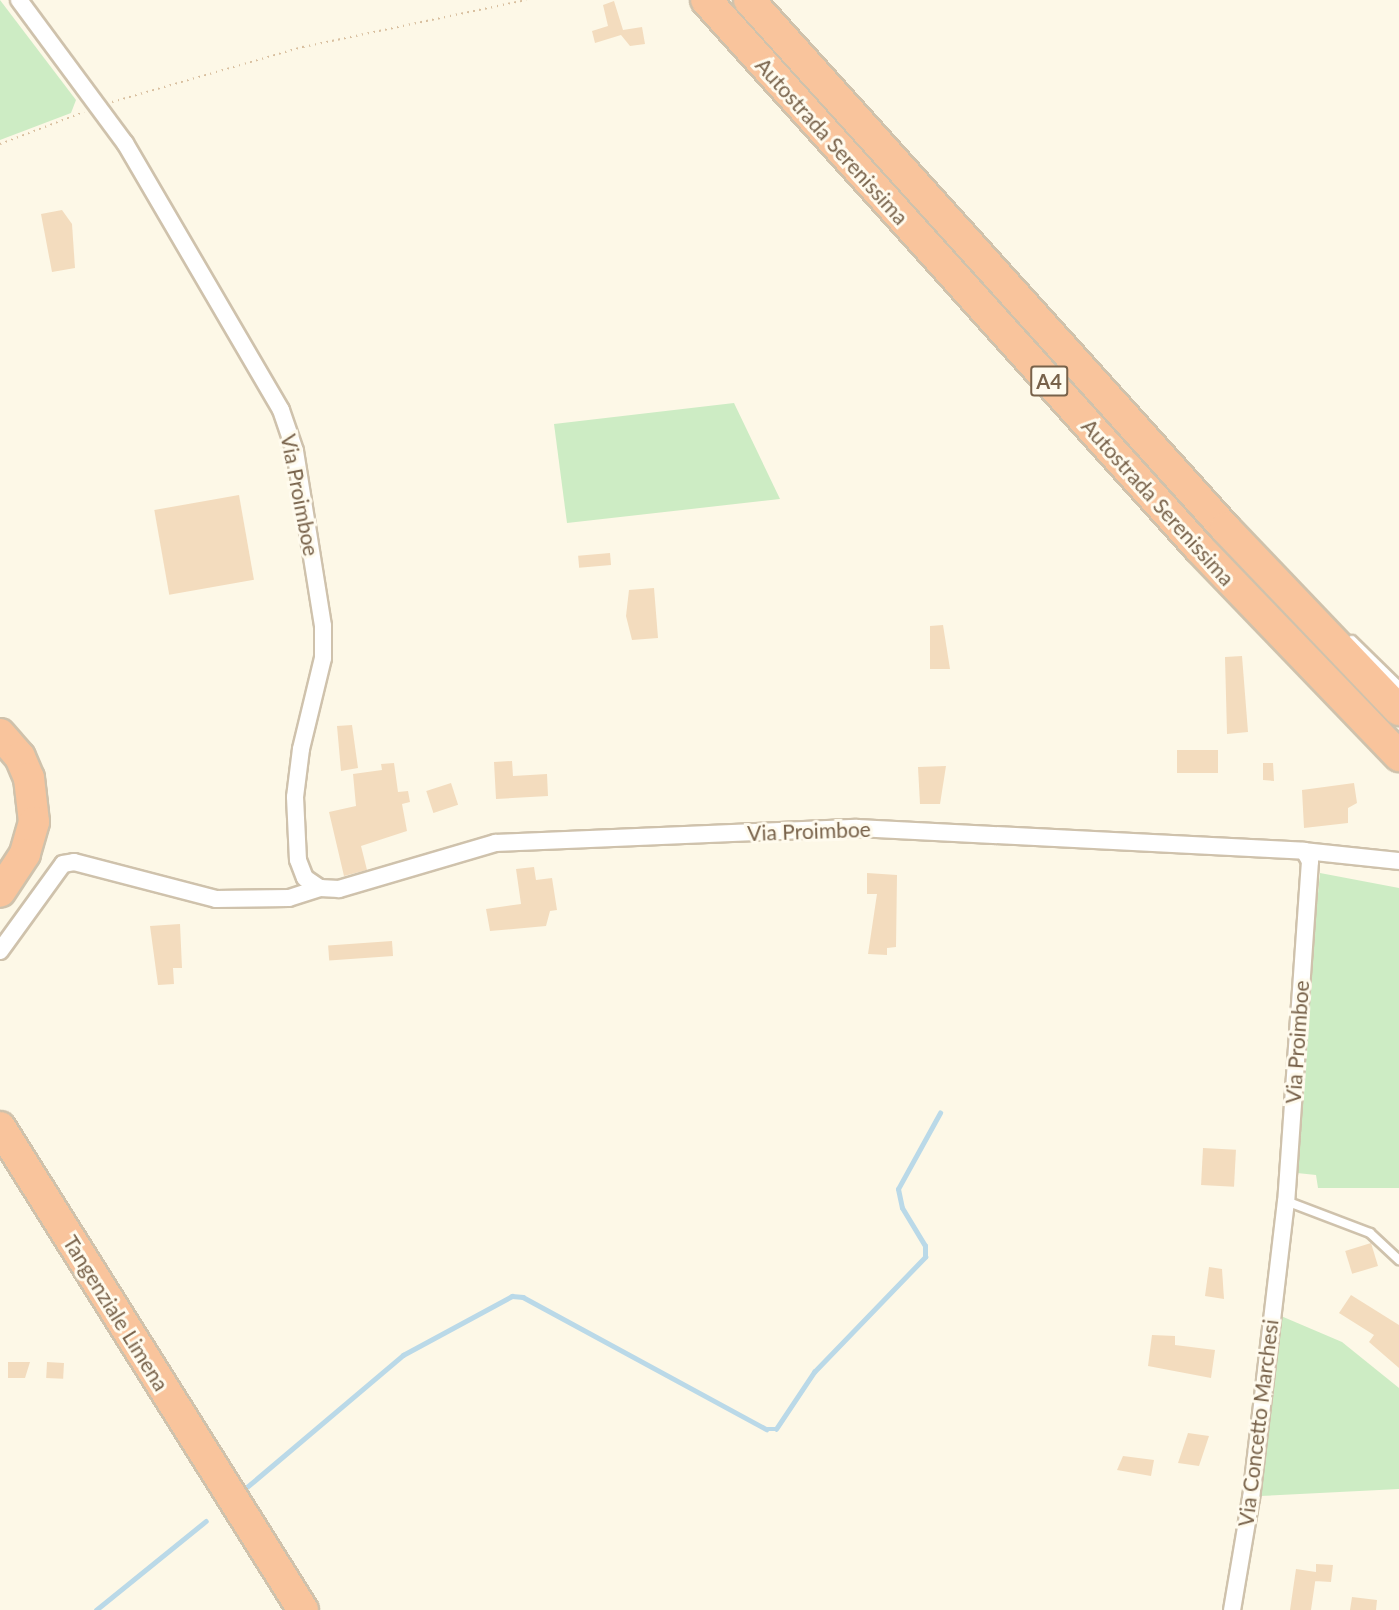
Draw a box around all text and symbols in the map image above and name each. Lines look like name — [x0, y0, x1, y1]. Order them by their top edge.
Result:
street label: Autostrada Serenissima — [751, 52, 913, 230]
road number: A4 — [1030, 364, 1068, 398]
street label: Autostrada Serenissima — [1077, 413, 1239, 591]
street label: Via Proimboe — [276, 432, 324, 558]
street label: Via Proimboe — [747, 816, 871, 846]
street label: Via Proimboe — [1280, 979, 1314, 1105]
street label: Tangenziale Limena — [58, 1231, 174, 1395]
street label: Via Concetto Marchesi — [1233, 1318, 1283, 1528]

